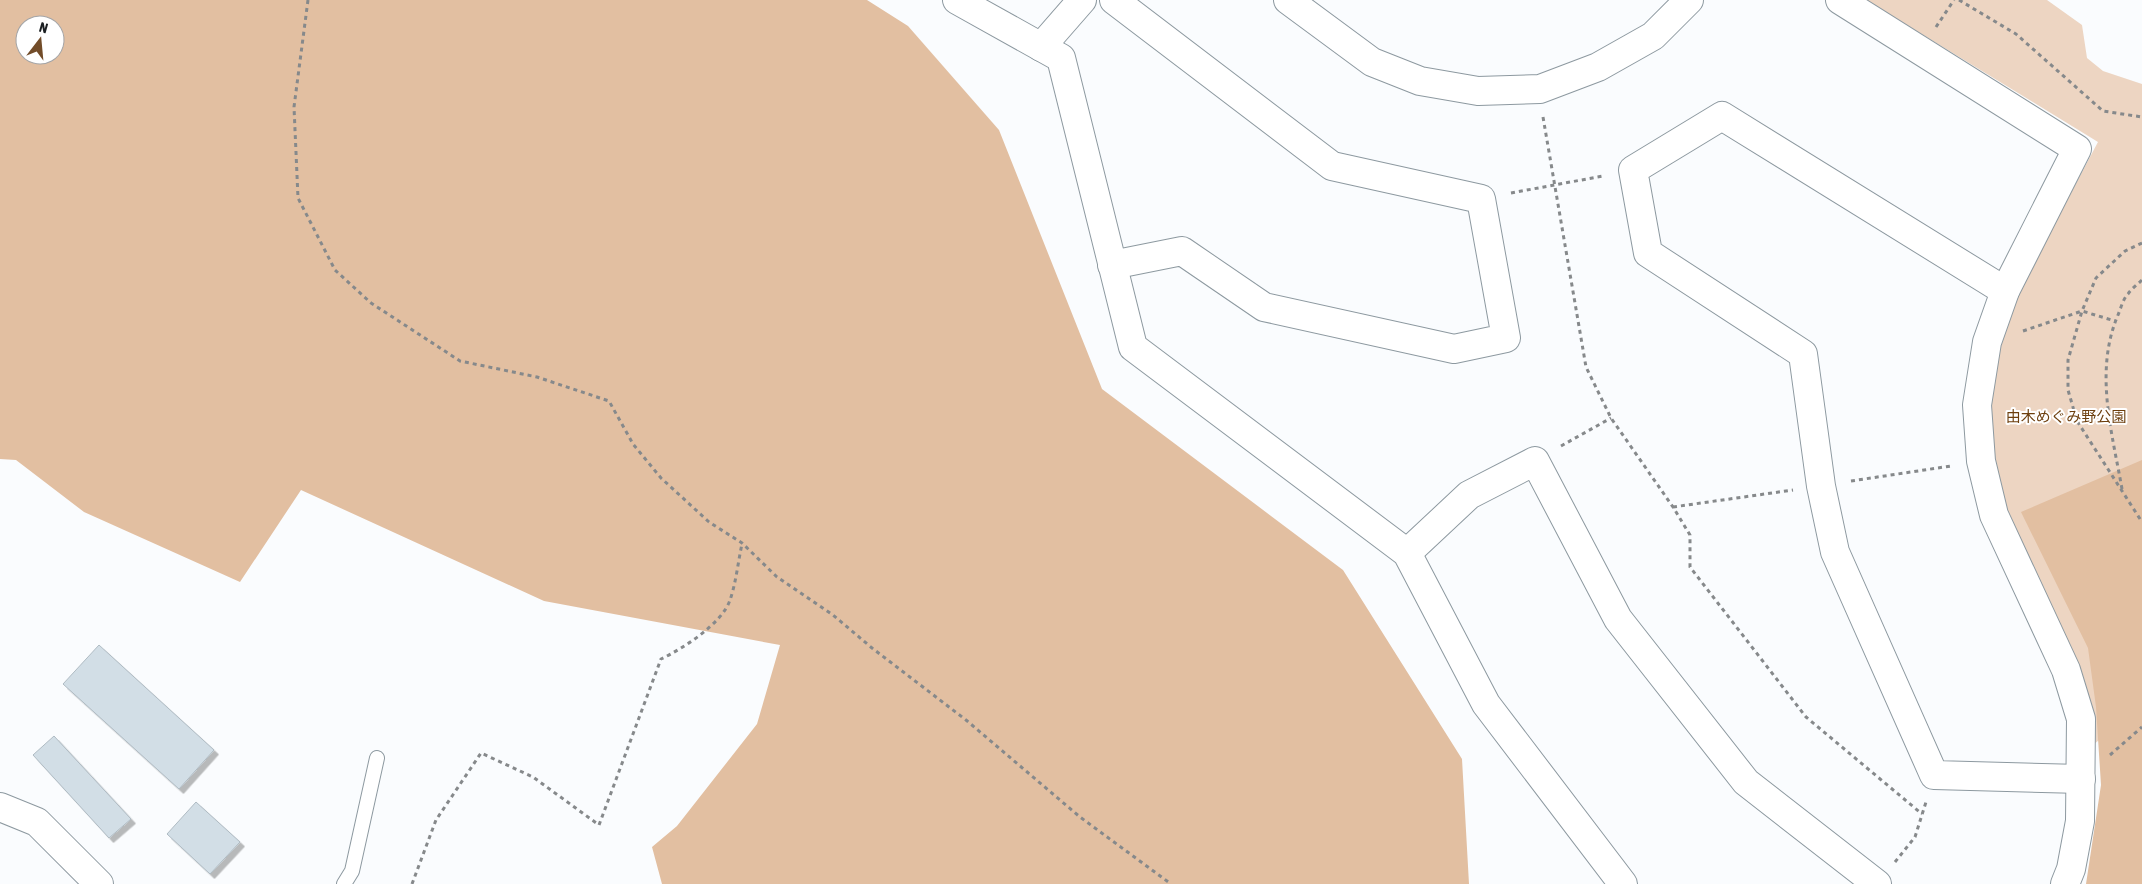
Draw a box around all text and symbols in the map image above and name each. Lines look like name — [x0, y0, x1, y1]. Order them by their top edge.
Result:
north arrow — [15, 15, 65, 65]
text: N — [37, 19, 50, 36]
park label: 由木めぐみ野公園 — [2006, 408, 2126, 425]

